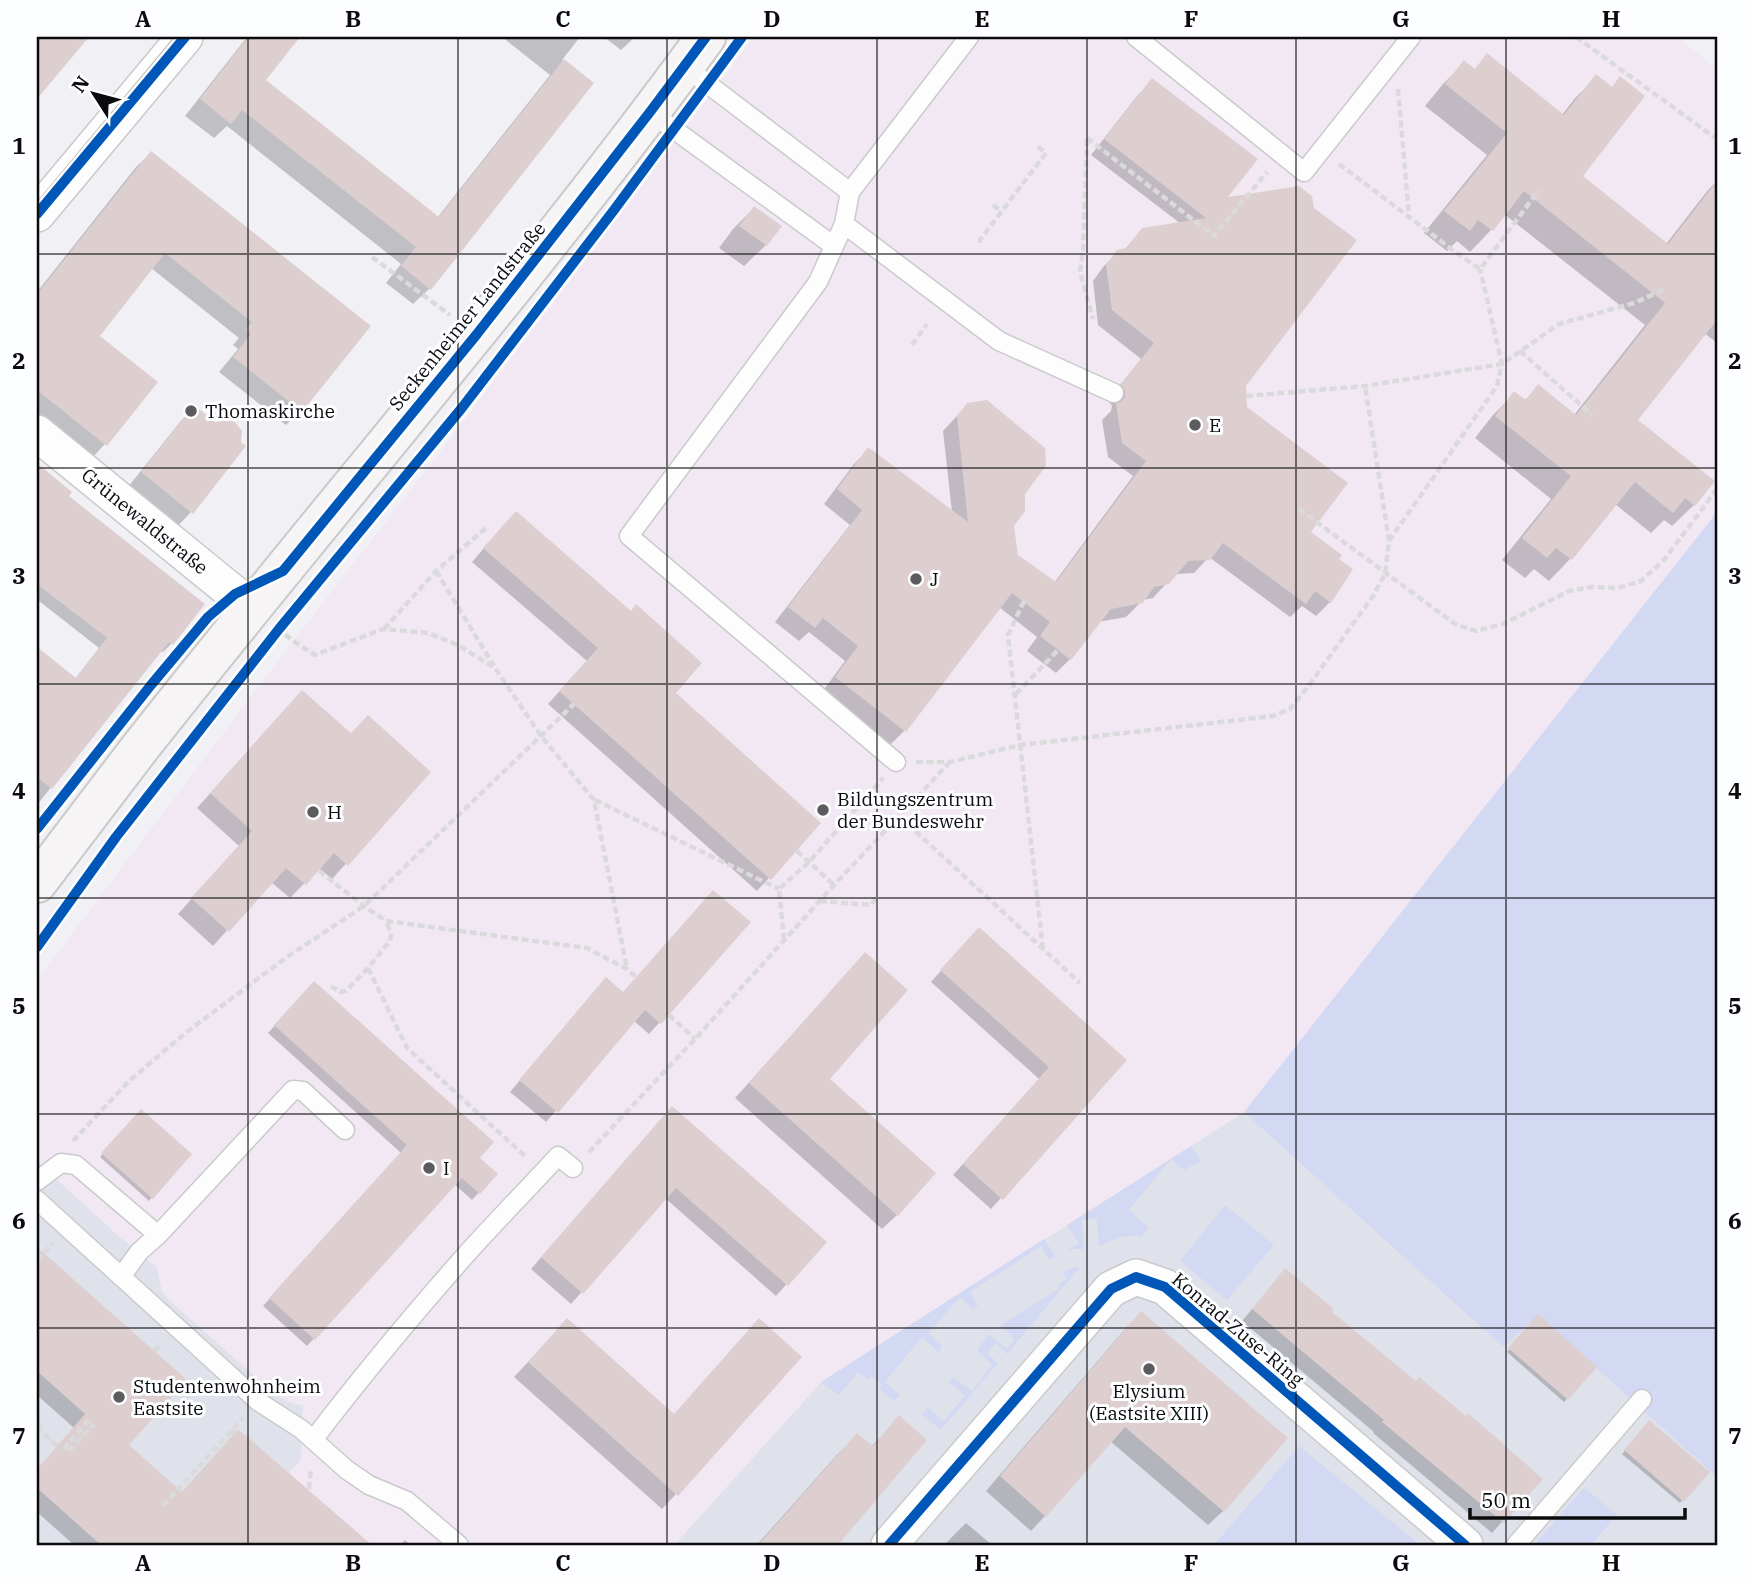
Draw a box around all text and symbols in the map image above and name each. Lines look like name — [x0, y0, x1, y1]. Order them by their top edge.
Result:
text: A — [135, 3, 151, 33]
text: B — [345, 3, 361, 33]
text: C — [555, 3, 571, 33]
text: D — [763, 3, 781, 33]
text: E — [974, 3, 990, 33]
text: F — [1184, 3, 1198, 33]
text: G — [1392, 3, 1410, 33]
text: H — [1602, 3, 1620, 33]
north arrow — [60, 60, 130, 130]
text: N — [66, 71, 94, 97]
text: 1 — [12, 130, 26, 160]
text: 1 — [1728, 130, 1742, 160]
street label: Seckenheimer Landstraße — [383, 217, 551, 415]
text: 2 — [12, 345, 26, 375]
text: 2 — [1728, 345, 1742, 375]
place label: Thomaskirche — [205, 399, 335, 423]
marker: Thomaskirche — [183, 403, 199, 419]
place label: E — [1209, 413, 1221, 437]
marker: E — [1187, 417, 1203, 433]
street label: Grünewaldstraße — [77, 463, 213, 579]
text: 3 — [12, 560, 26, 590]
text: 3 — [1728, 560, 1742, 590]
place label: J — [930, 567, 939, 591]
marker: J — [908, 571, 924, 587]
text: 4 — [12, 775, 26, 805]
text: 4 — [1728, 775, 1742, 805]
place label: Bildungszentrum der Bundeswehr — [837, 787, 993, 833]
place label: H — [327, 800, 342, 824]
marker: Bildungszentrum der Bundeswehr — [815, 802, 831, 818]
marker: H — [305, 804, 321, 820]
text: 5 — [12, 990, 26, 1020]
text: 5 — [1728, 990, 1742, 1020]
place label: I — [443, 1156, 450, 1180]
marker: I — [421, 1160, 437, 1176]
text: 6 — [12, 1205, 26, 1235]
text: 6 — [1728, 1205, 1742, 1235]
street label: Konrad-Zuse-Ring — [1167, 1267, 1309, 1392]
marker: Elysium (Eastsite XIII) — [1141, 1361, 1157, 1377]
place label: Studentenwohnheim Eastsite — [133, 1374, 321, 1420]
place label: Elysium (Eastsite XIII) — [1089, 1379, 1209, 1425]
marker: Studentenwohnheim Eastsite — [111, 1389, 127, 1405]
text: 7 — [12, 1420, 26, 1450]
text: 7 — [1728, 1420, 1742, 1450]
scale bar — [1470, 1477, 1686, 1521]
text: 50 m — [1481, 1486, 1531, 1514]
text: A — [135, 1547, 151, 1577]
text: B — [345, 1547, 361, 1577]
text: C — [555, 1547, 571, 1577]
text: D — [763, 1547, 781, 1577]
text: E — [974, 1547, 990, 1577]
text: F — [1184, 1547, 1198, 1577]
text: G — [1392, 1547, 1410, 1577]
text: H — [1602, 1547, 1620, 1577]

